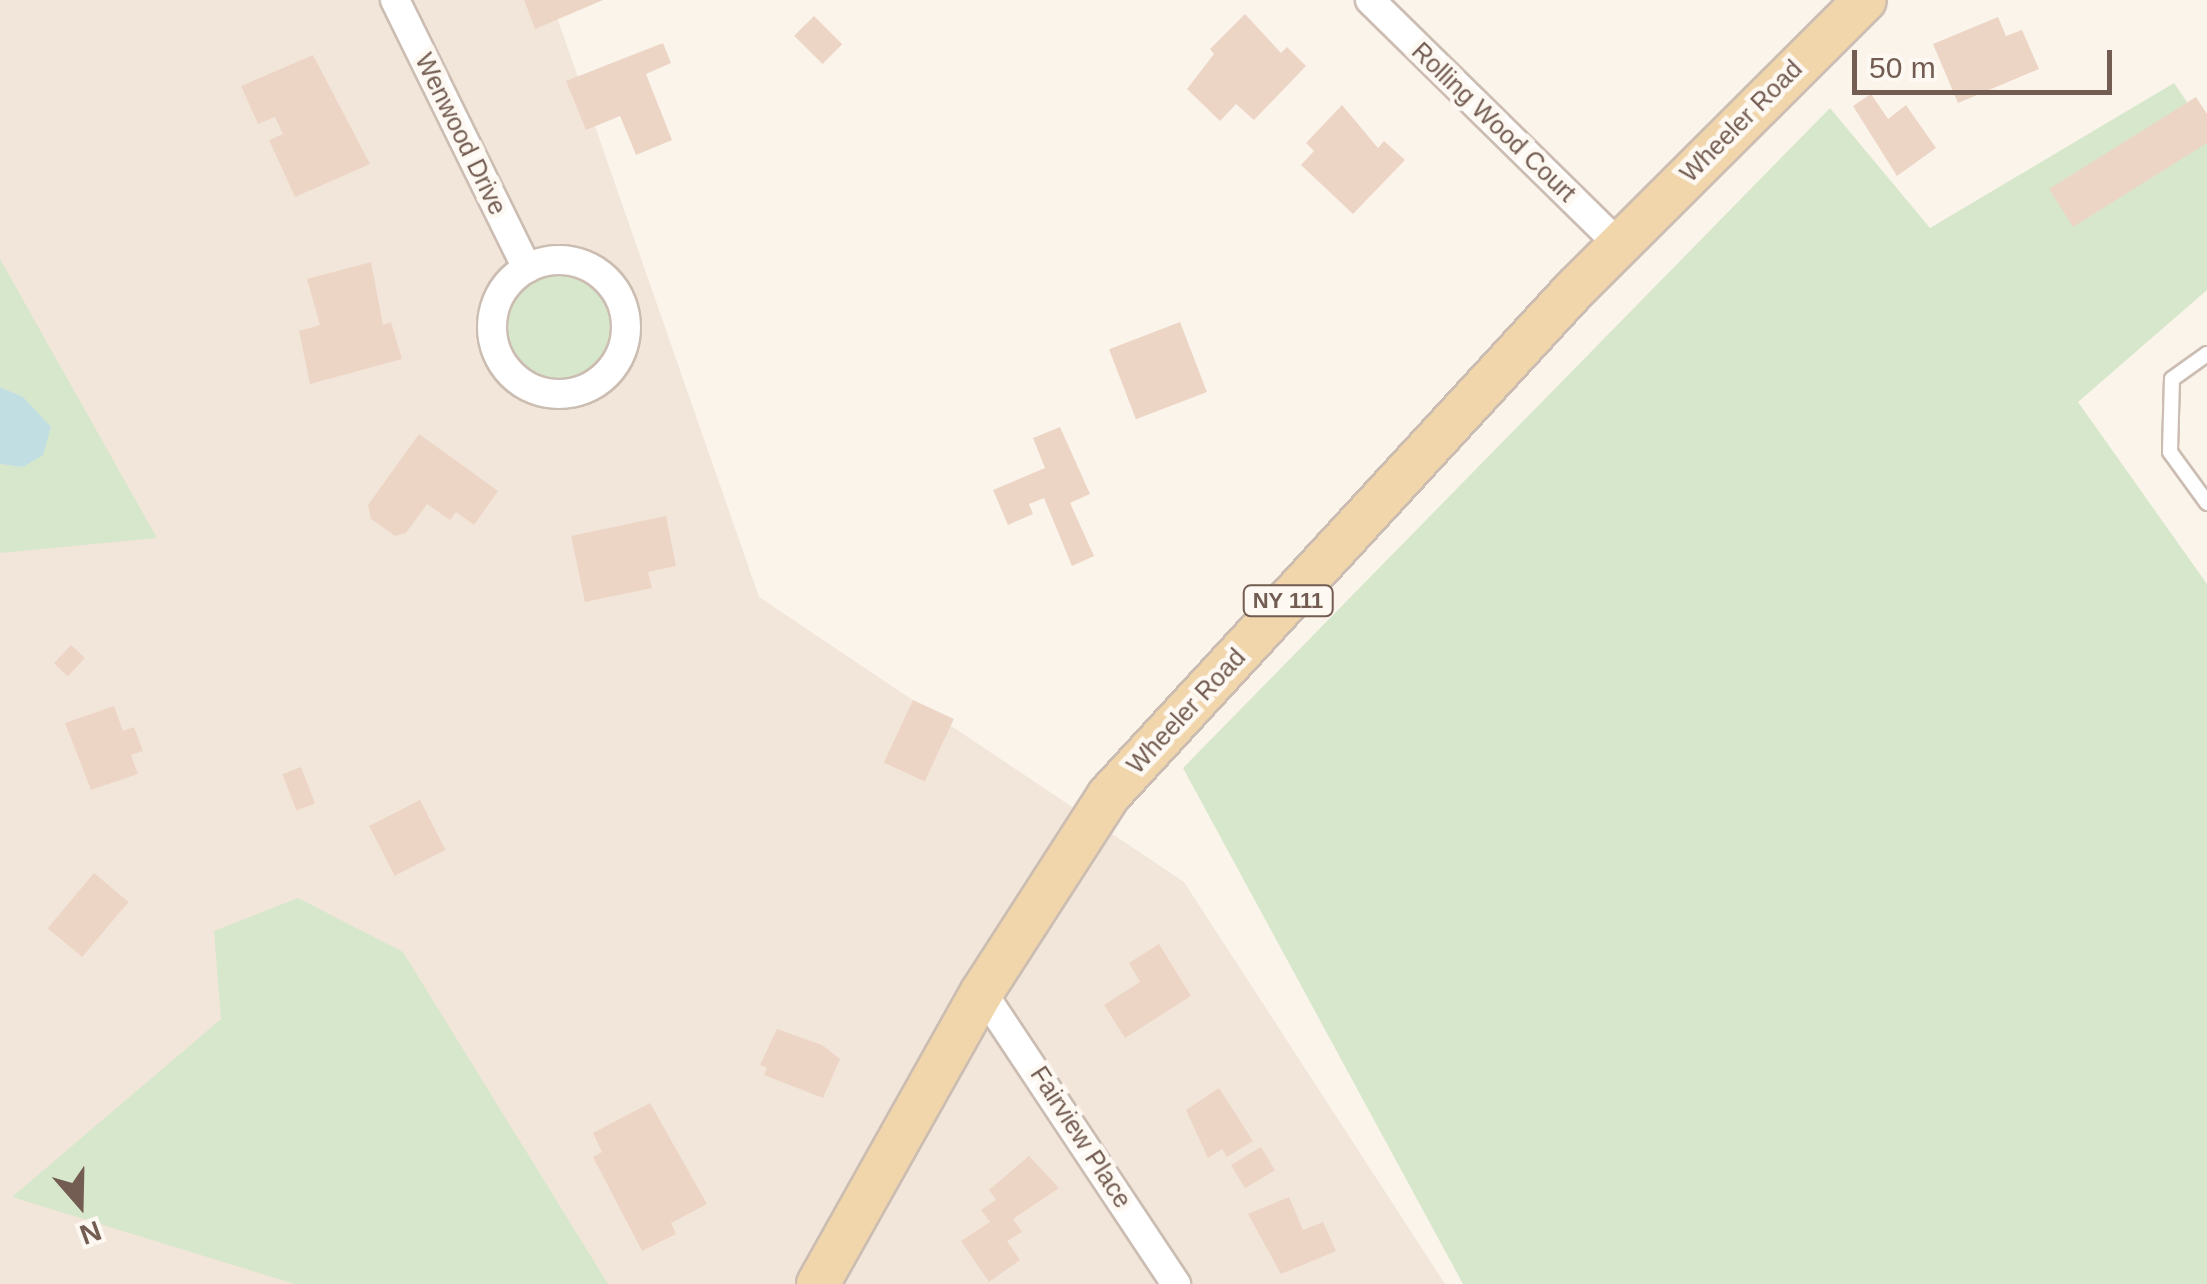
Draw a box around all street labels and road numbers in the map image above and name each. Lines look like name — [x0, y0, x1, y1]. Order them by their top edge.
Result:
street label: Rolling Wood Court — [1406, 36, 1582, 208]
street label: Wenwood Drive — [409, 48, 513, 220]
street label: Wheeler Road — [1674, 54, 1808, 188]
road number: NY 111 — [1240, 584, 1336, 618]
street label: Wheeler Road — [1121, 642, 1251, 780]
street label: Fairview Place — [1024, 1061, 1138, 1213]

